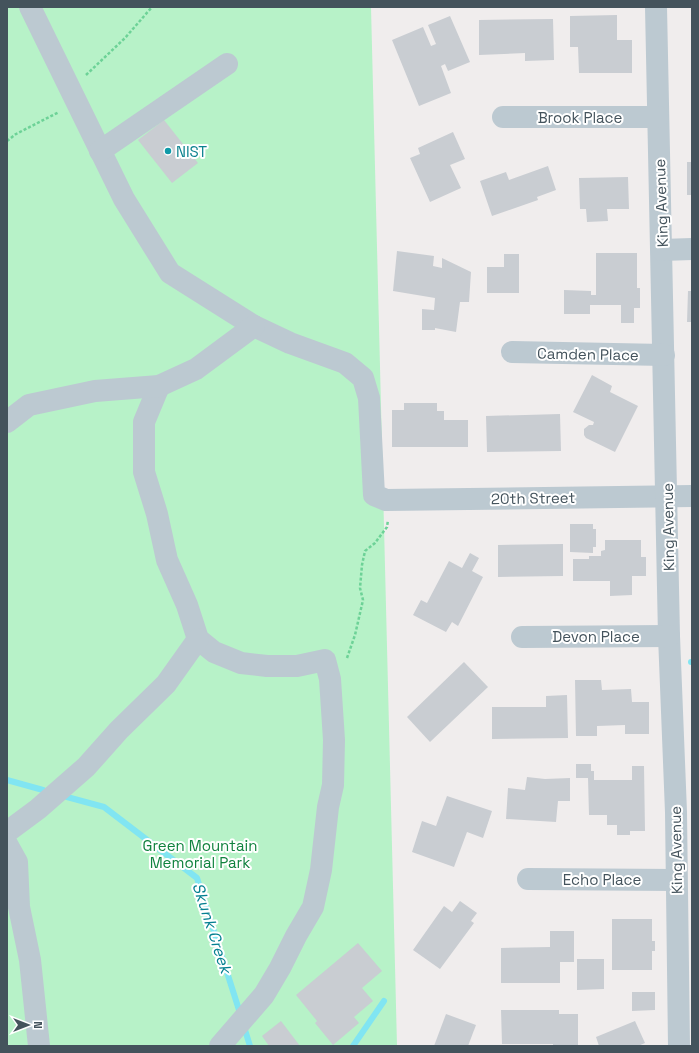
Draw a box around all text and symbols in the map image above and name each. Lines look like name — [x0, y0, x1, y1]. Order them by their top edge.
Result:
street label: Brook Place — [538, 108, 622, 127]
place label: NIST — [176, 142, 207, 161]
marker: NIST — [163, 146, 173, 156]
street label: King Avenue — [650, 158, 672, 247]
street label: Camden Place — [537, 344, 639, 364]
street label: King Avenue — [658, 483, 678, 571]
street label: 20th Street — [491, 488, 575, 508]
street label: Devon Place — [552, 627, 640, 646]
street label: King Avenue — [666, 806, 686, 894]
park label: Green Mountain Memorial Park — [143, 836, 257, 872]
street label: Echo Place — [563, 870, 641, 889]
water label: Skunk Creek — [187, 880, 237, 978]
north arrow — [8, 1005, 48, 1045]
text: N — [31, 1021, 45, 1029]

